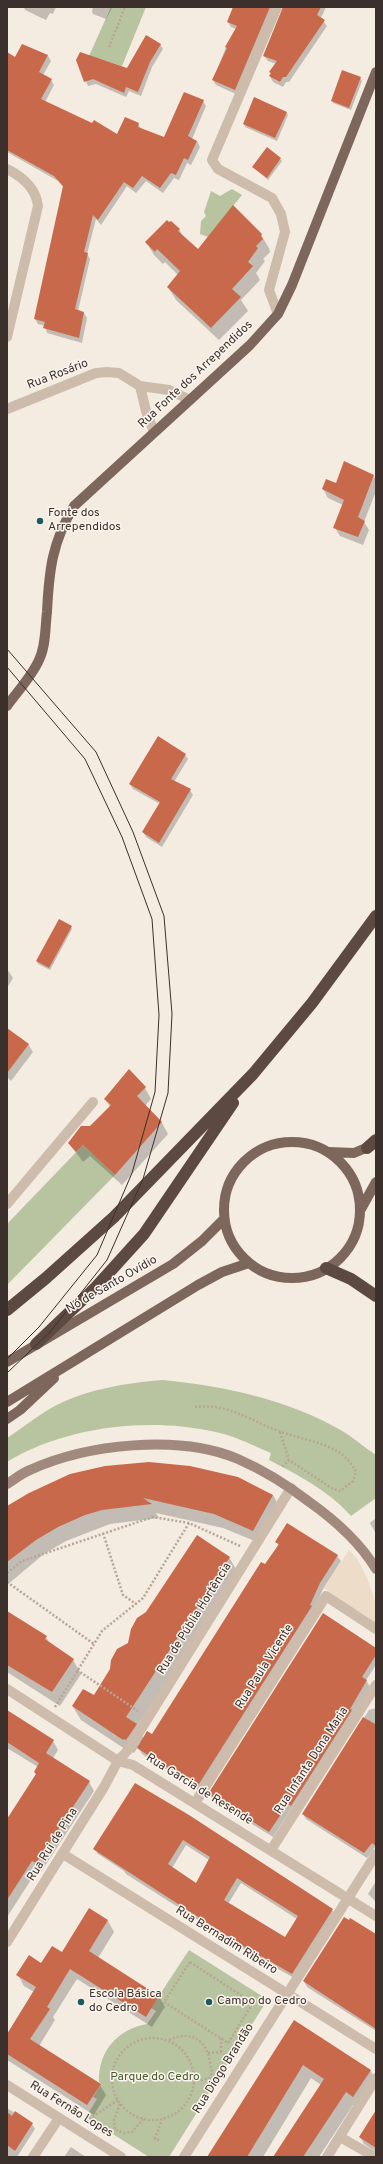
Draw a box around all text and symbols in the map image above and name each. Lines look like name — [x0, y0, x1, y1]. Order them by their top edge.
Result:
street label: Rua Fonte dos Arrependidos — [136, 318, 256, 432]
street label: Rua Rosário — [25, 357, 91, 393]
place label: Fonte dos Arrependidos — [48, 507, 121, 535]
marker: Fonte dos Arrependidos — [35, 516, 45, 526]
street label: Nó de Santo Ovídio — [64, 1253, 160, 1317]
street label: Rua de Públia Hortência — [155, 1560, 235, 1678]
street label: Rua Paula Vicente — [233, 1622, 297, 1712]
street label: Rua Infanta Dona Maria — [272, 1705, 352, 1817]
street label: Rua Garcia de Resende — [143, 1751, 255, 1829]
street label: Rua Rui de Pina — [25, 1806, 81, 1884]
street label: Rua Bernadim Ribeiro — [172, 1904, 280, 1978]
place label: Escola Básica do Cedro — [89, 1988, 162, 2016]
place label: Campo do Cedro — [217, 1995, 307, 2009]
marker: Escola Básica do Cedro — [76, 1997, 86, 2007]
marker: Campo do Cedro — [204, 1997, 214, 2007]
street label: Rua Diogo Brandão — [190, 2021, 258, 2117]
park label: Parque do Cedro — [110, 2071, 200, 2085]
street label: Rua Fernão Lopes — [27, 2079, 115, 2141]

